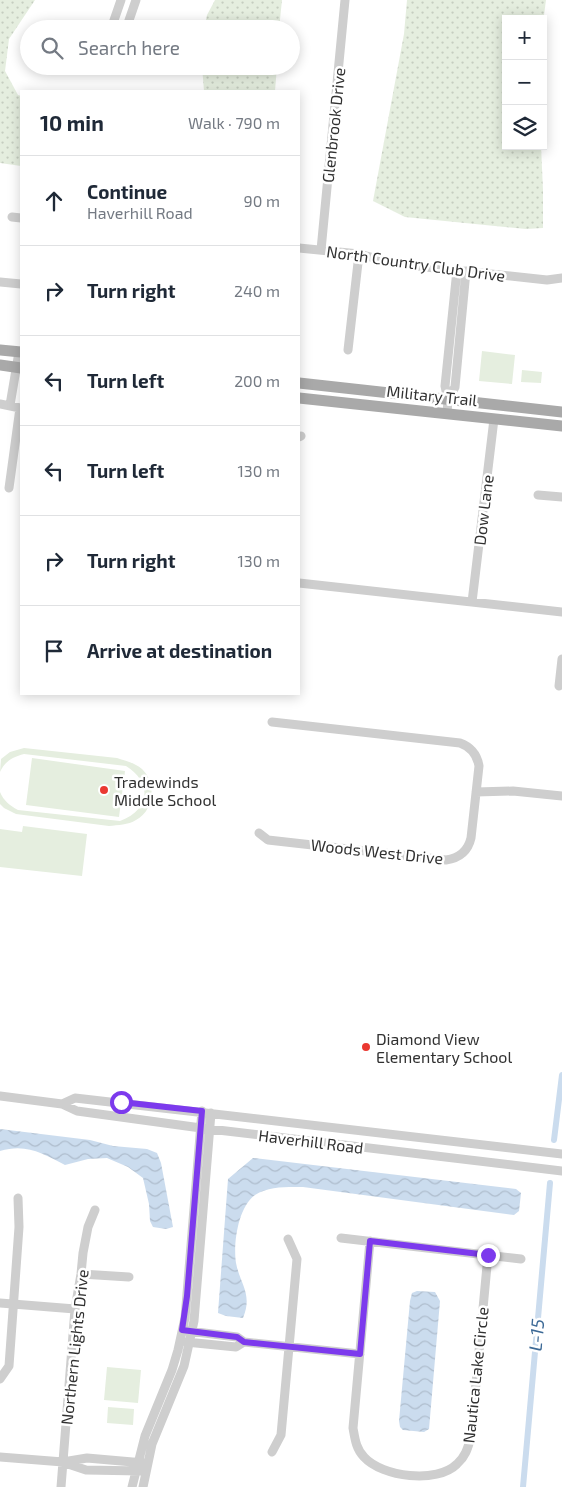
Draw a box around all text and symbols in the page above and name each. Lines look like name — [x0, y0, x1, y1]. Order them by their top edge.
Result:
map controls — [502, 15, 547, 150]
button: + — [502, 15, 547, 60]
search box — [20, 20, 300, 75]
icon: search — [38, 34, 66, 62]
text: Search here — [78, 36, 180, 59]
button: − — [502, 60, 547, 105]
street label: Glenbrook Drive — [318, 66, 348, 184]
button: layers — [502, 105, 547, 150]
text: 10 min — [40, 110, 104, 135]
text: Walk · 790 m — [188, 113, 280, 132]
text: Continue — [87, 180, 167, 203]
icon: ahead — [40, 187, 68, 215]
text: 90 m — [244, 191, 280, 210]
text: Haverhill Road — [87, 203, 193, 222]
street label: North Country Club Drive — [325, 241, 507, 285]
icon: right — [40, 277, 68, 305]
text: Turn right — [87, 279, 175, 302]
text: 240 m — [234, 281, 280, 300]
icon: left — [40, 367, 68, 395]
text: Turn left — [87, 369, 164, 392]
text: 200 m — [234, 371, 280, 390]
street label: Military Trail — [386, 381, 479, 409]
icon: left — [40, 457, 68, 485]
text: Turn left — [87, 459, 164, 482]
text: 130 m — [238, 461, 280, 480]
street label: Dow Lane — [469, 474, 497, 546]
icon: right — [40, 547, 68, 575]
text: Turn right — [87, 549, 175, 572]
text: 130 m — [238, 551, 280, 570]
icon: arrive — [40, 637, 68, 665]
text: Arrive at destination — [87, 639, 272, 662]
place label: Tradewinds Middle School — [114, 772, 217, 809]
marker: Tradewinds Middle School — [98, 784, 110, 796]
street label: Woods West Drive — [310, 835, 444, 867]
place label: Diamond View Elementary School — [376, 1029, 512, 1066]
marker: Diamond View Elementary School — [360, 1041, 372, 1053]
route start — [110, 1091, 133, 1114]
street label: Haverhill Road — [257, 1125, 365, 1157]
route end — [477, 1244, 500, 1267]
street label: Northern Lights Drive — [56, 1268, 92, 1426]
street label: Nautica Lake Circle — [458, 1306, 492, 1444]
water label: L-15 — [524, 1318, 548, 1352]

